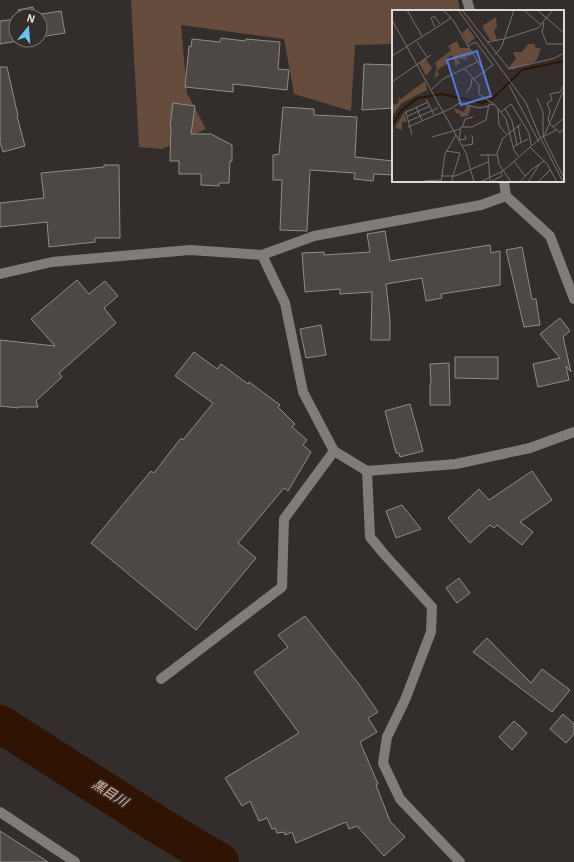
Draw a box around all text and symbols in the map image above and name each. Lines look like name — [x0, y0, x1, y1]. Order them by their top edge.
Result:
north arrow — [8, 8, 48, 48]
inset map — [392, 10, 564, 182]
text: N — [25, 11, 37, 26]
water label: 黒目川 — [89, 775, 133, 812]

